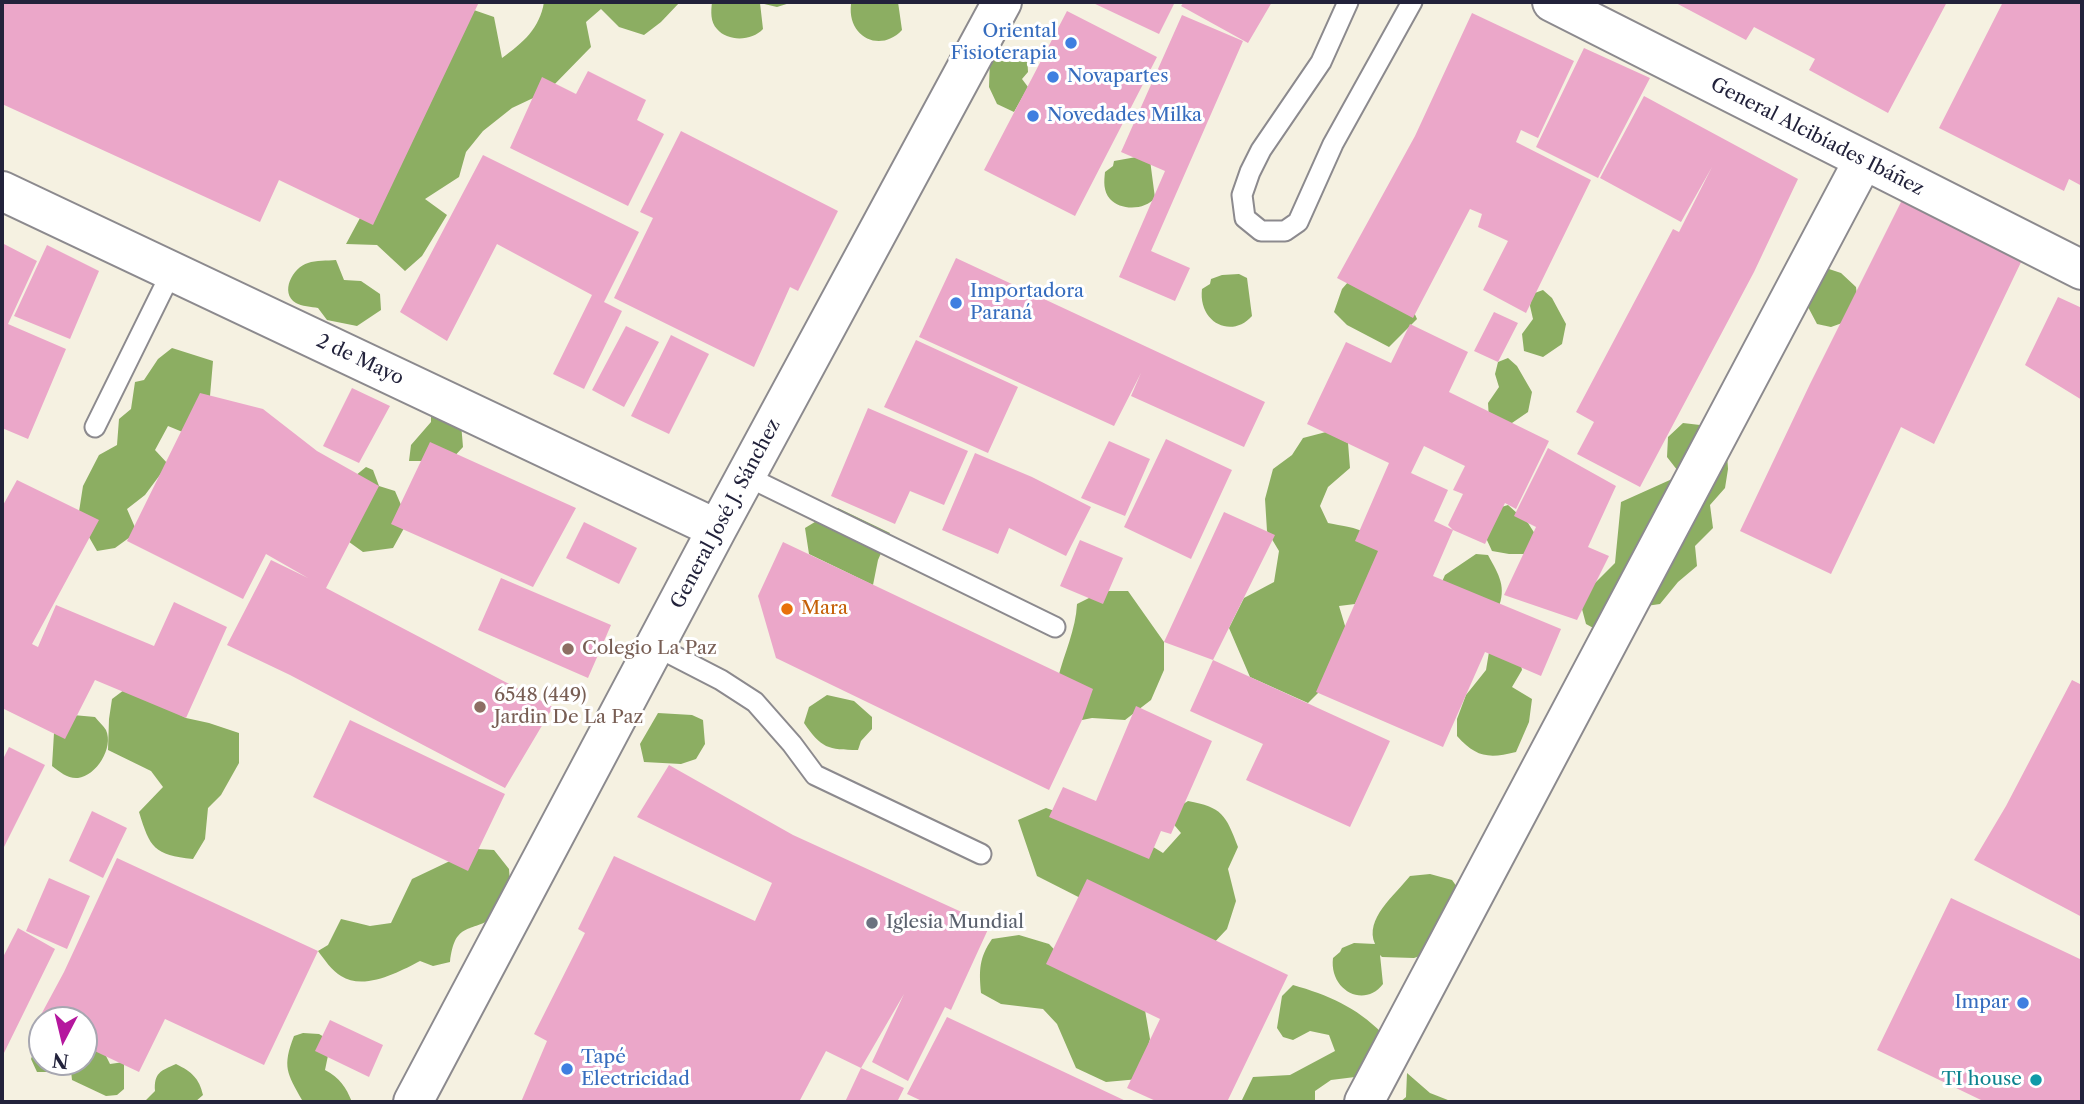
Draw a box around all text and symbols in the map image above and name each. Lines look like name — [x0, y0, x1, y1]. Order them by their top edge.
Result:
place label: Oriental Fisioterapia — [950, 21, 1057, 65]
marker: Oriental Fisioterapia — [1063, 35, 1079, 51]
place label: Novapartes — [1067, 66, 1168, 88]
marker: Novapartes — [1045, 69, 1061, 85]
street label: General Alcibíades Ibáñez — [1707, 73, 1927, 201]
place label: Novedades Milka — [1047, 105, 1202, 127]
marker: Novedades Milka — [1025, 108, 1041, 124]
place label: Importadora Paraná — [970, 281, 1084, 325]
marker: Importadora Paraná — [948, 295, 964, 311]
street label: 2 de Mayo — [313, 330, 407, 390]
street label: General José J. Sánchez — [666, 415, 786, 613]
place label: Mara — [801, 598, 848, 620]
marker: Mara — [779, 601, 795, 617]
place label: Colegio La Paz — [582, 638, 717, 660]
marker: Colegio La Paz — [560, 641, 576, 657]
place label: 6548 (449) Jardin De La Paz — [494, 685, 643, 729]
marker: 6548 (449) Jardin De La Paz — [472, 699, 488, 715]
place label: Iglesia Mundial — [886, 912, 1024, 934]
marker: Iglesia Mundial — [864, 915, 880, 931]
place label: Impar — [1954, 992, 2009, 1014]
marker: Impar — [2015, 995, 2031, 1011]
north arrow — [28, 1006, 98, 1076]
place label: Tapé Electricidad — [581, 1047, 690, 1091]
text: N — [51, 1048, 70, 1073]
marker: Tapé Electricidad — [559, 1061, 575, 1077]
place label: TI house — [1941, 1069, 2022, 1091]
marker: TI house — [2028, 1072, 2044, 1088]

